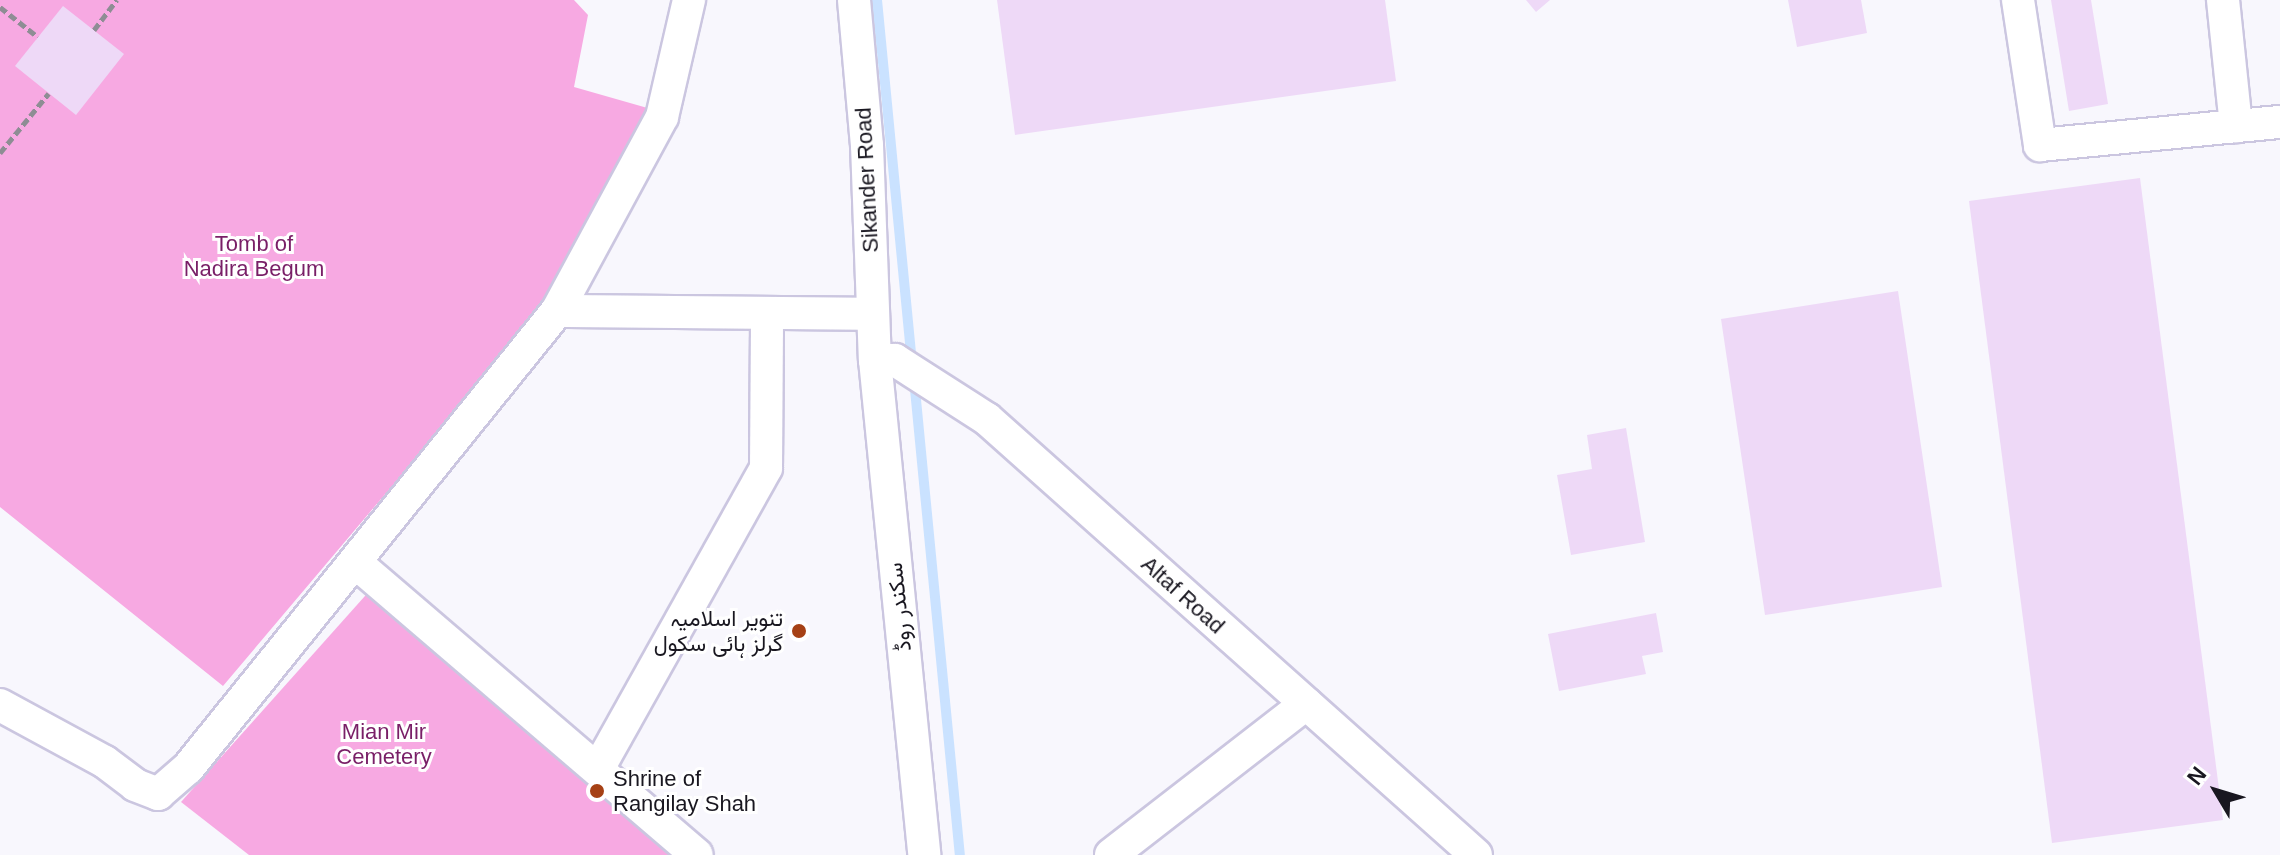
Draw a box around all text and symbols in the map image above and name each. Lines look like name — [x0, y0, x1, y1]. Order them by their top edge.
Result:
street label: Sikander Road — [850, 107, 884, 253]
park label: Tomb of Nadira Begum — [184, 230, 324, 282]
street label: Altaf Road — [1136, 551, 1230, 639]
street label: سکندر روڈ — [881, 561, 917, 653]
place label: تنویر اسلامیہ گرلز ہائی سکول — [654, 605, 783, 656]
marker: تنویر اسلامیہ گرلز ہائی سکول — [790, 622, 808, 640]
park label: Mian Mir Cemetery — [336, 718, 432, 770]
north arrow — [2176, 751, 2256, 831]
text: N — [2182, 762, 2211, 790]
place label: Shrine of Rangilay Shah — [613, 765, 756, 816]
marker: Shrine of Rangilay Shah — [588, 782, 606, 800]

